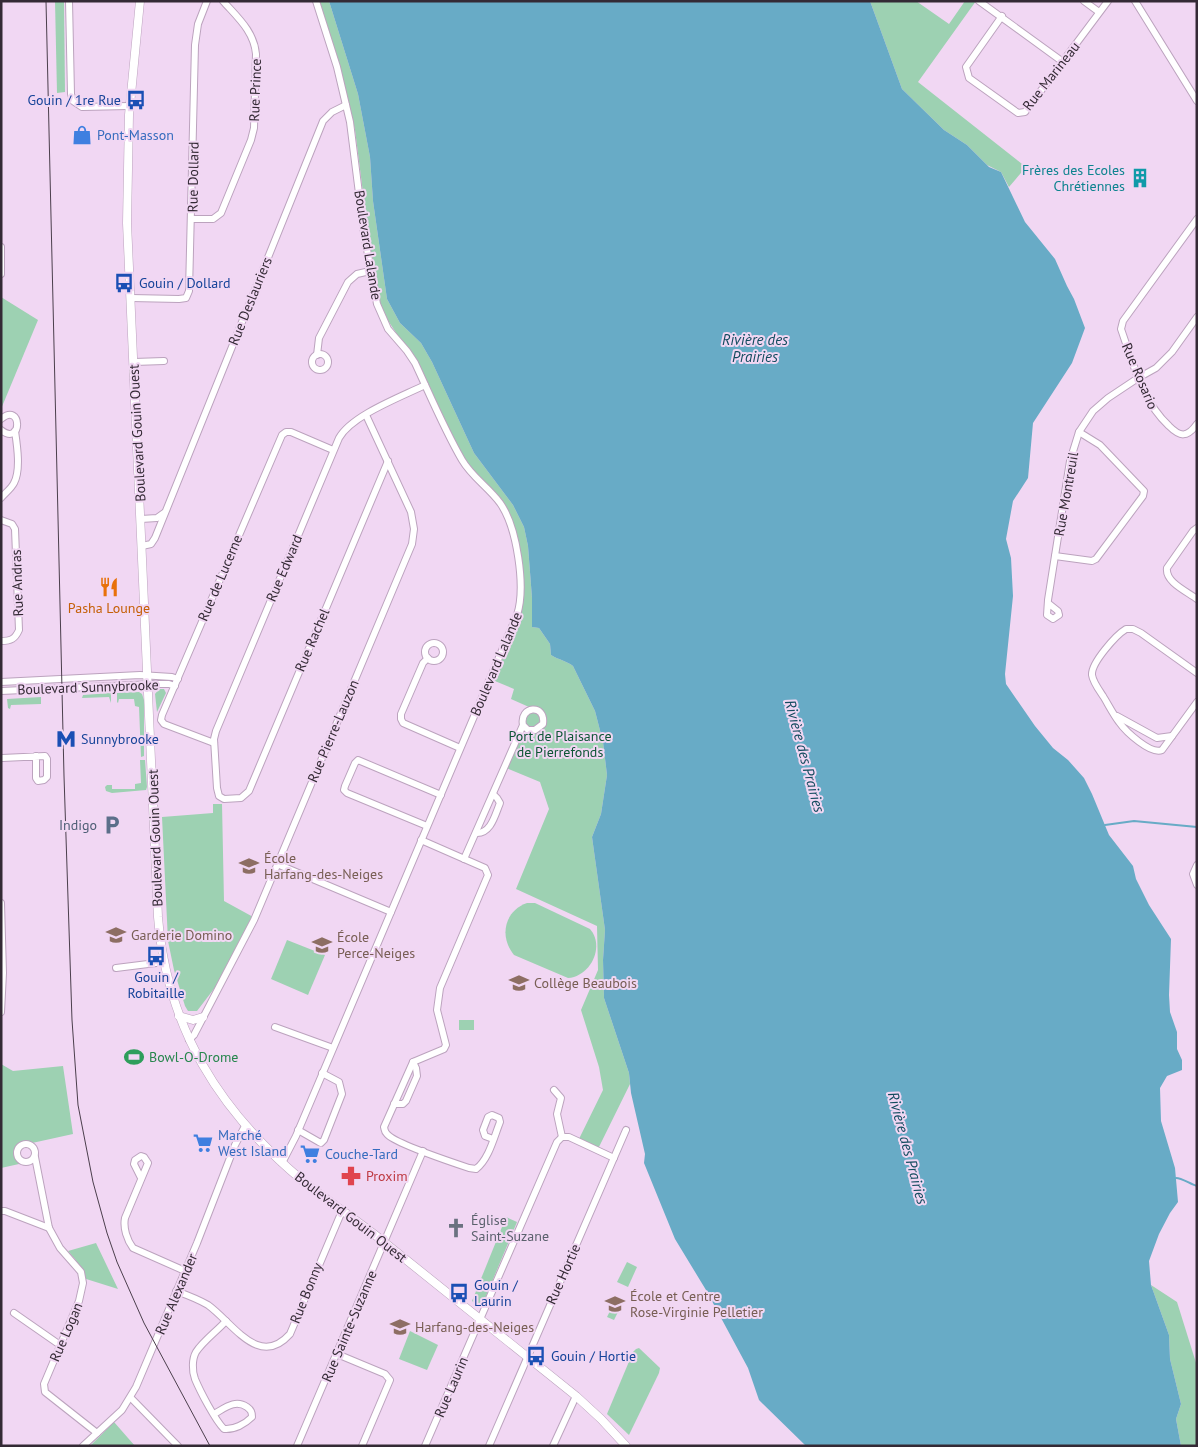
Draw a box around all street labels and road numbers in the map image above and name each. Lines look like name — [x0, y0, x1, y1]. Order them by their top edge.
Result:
street label: Rue Marineau — [1019, 38, 1083, 114]
street label: Rue Prince — [245, 58, 265, 122]
street label: Rue Dollard — [183, 142, 203, 212]
street label: Boulevard Lalande — [350, 189, 386, 301]
street label: Rue Deslauriers — [224, 254, 276, 348]
street label: Rue Rosario — [1118, 340, 1162, 412]
street label: Boulevard Gouin Ouest — [124, 364, 150, 502]
street label: Rue Montreuil — [1050, 451, 1082, 537]
street label: Rue de Lucerne — [194, 532, 246, 624]
street label: Rue Edward — [262, 532, 306, 604]
street label: Rue Andras — [7, 549, 27, 617]
street label: Rue Rachel — [291, 606, 333, 674]
street label: Boulevard Lalande — [466, 609, 526, 719]
street label: Boulevard Sunnybrooke — [17, 676, 159, 698]
street label: Rue Pierre-Lauzon — [303, 677, 363, 785]
street label: Boulevard Gouin Ouest — [144, 769, 166, 907]
street label: Boulevard Gouin Ouest — [291, 1168, 411, 1267]
street label: Rue Hortie — [542, 1241, 584, 1307]
street label: Rue Alexander — [151, 1250, 201, 1337]
street label: Rue Bonny — [286, 1259, 327, 1326]
street label: Rue Sainte-Suzanne — [317, 1267, 381, 1385]
street label: Rue Logan — [45, 1300, 87, 1364]
street label: Rue Laurin — [430, 1354, 472, 1420]

